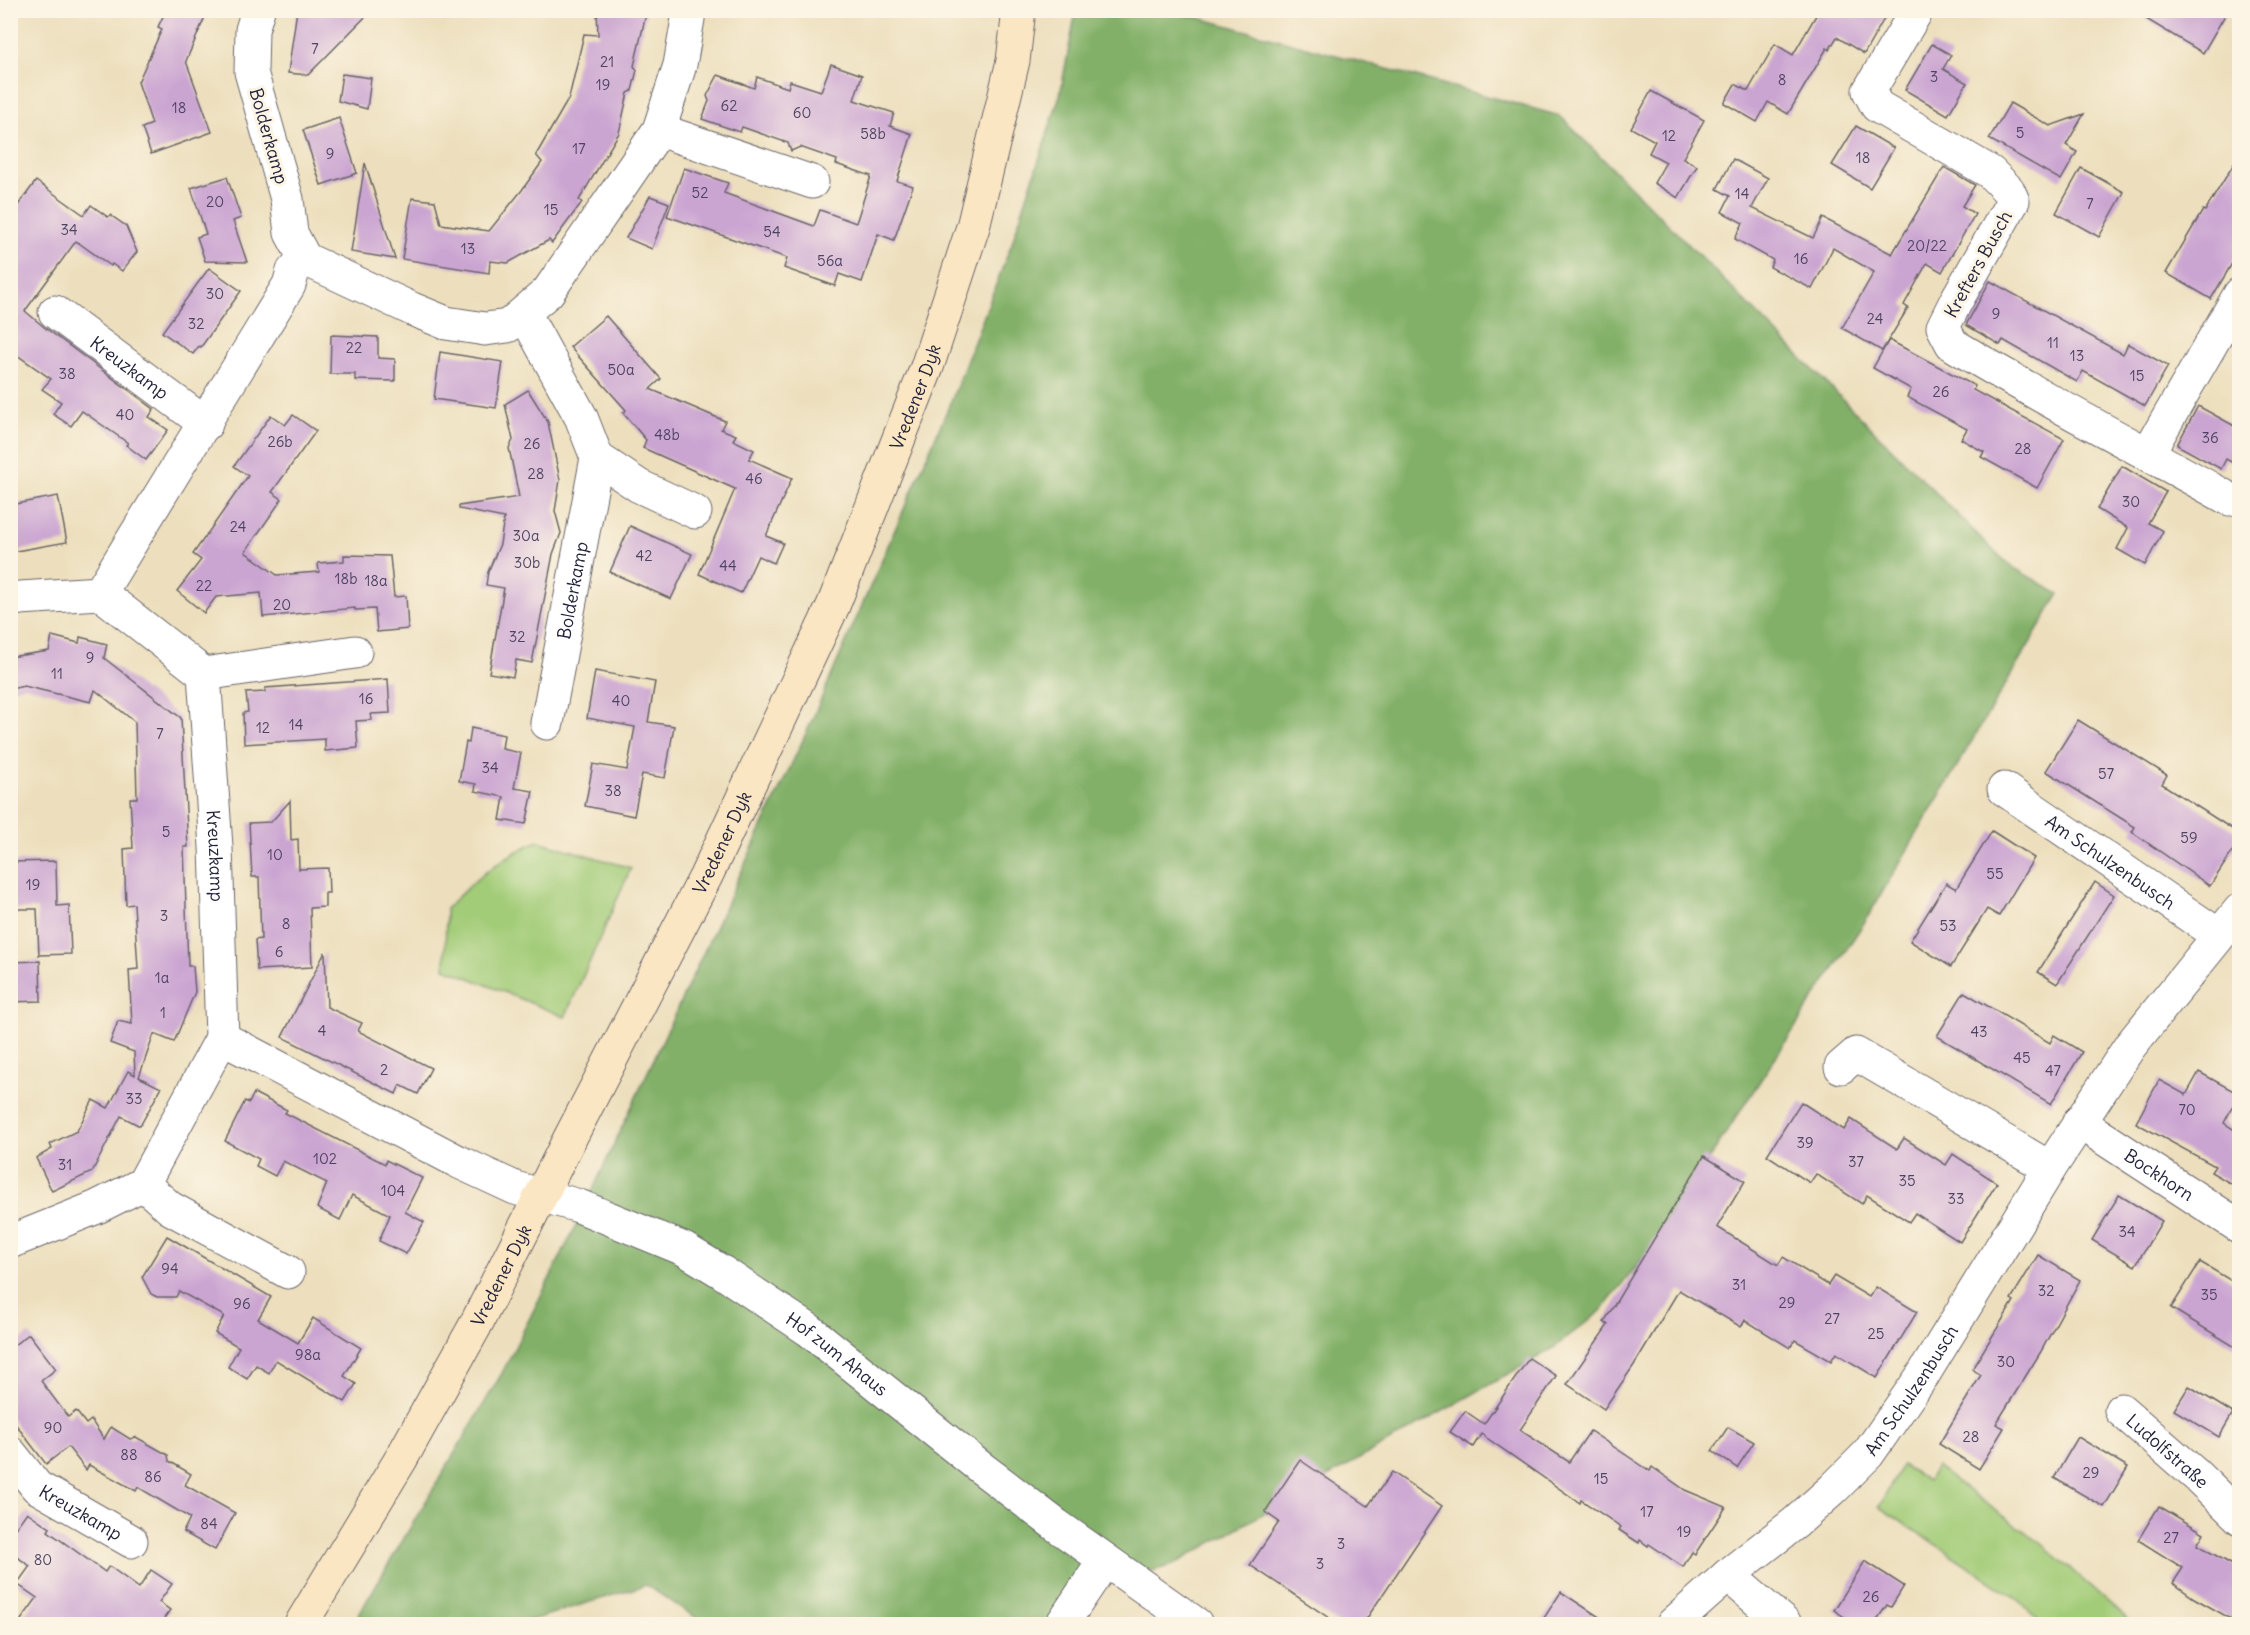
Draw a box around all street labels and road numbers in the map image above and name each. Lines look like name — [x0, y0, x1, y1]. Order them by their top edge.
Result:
street label: Bolderkamp — [244, 85, 294, 187]
street label: Krefters Busch — [1939, 206, 2017, 322]
street label: Kreuzkamp — [86, 331, 174, 404]
street label: Vredener Dyk — [884, 341, 945, 453]
street label: Bolderkamp — [552, 540, 593, 641]
street label: Vredener Dyk — [687, 787, 756, 898]
street label: Kreuzkamp — [202, 809, 229, 902]
street label: Am Schulzenbusch — [2041, 809, 2180, 914]
street label: Bockhorn — [2120, 1143, 2199, 1206]
street label: Vredener Dyk — [465, 1220, 536, 1330]
street label: Hof zum Ahaus — [782, 1307, 893, 1400]
street label: Am Schulzenbusch — [1859, 1320, 1963, 1460]
street label: Ludolfstraße — [2122, 1409, 2214, 1493]
street label: Kreuzkamp — [35, 1479, 127, 1545]

